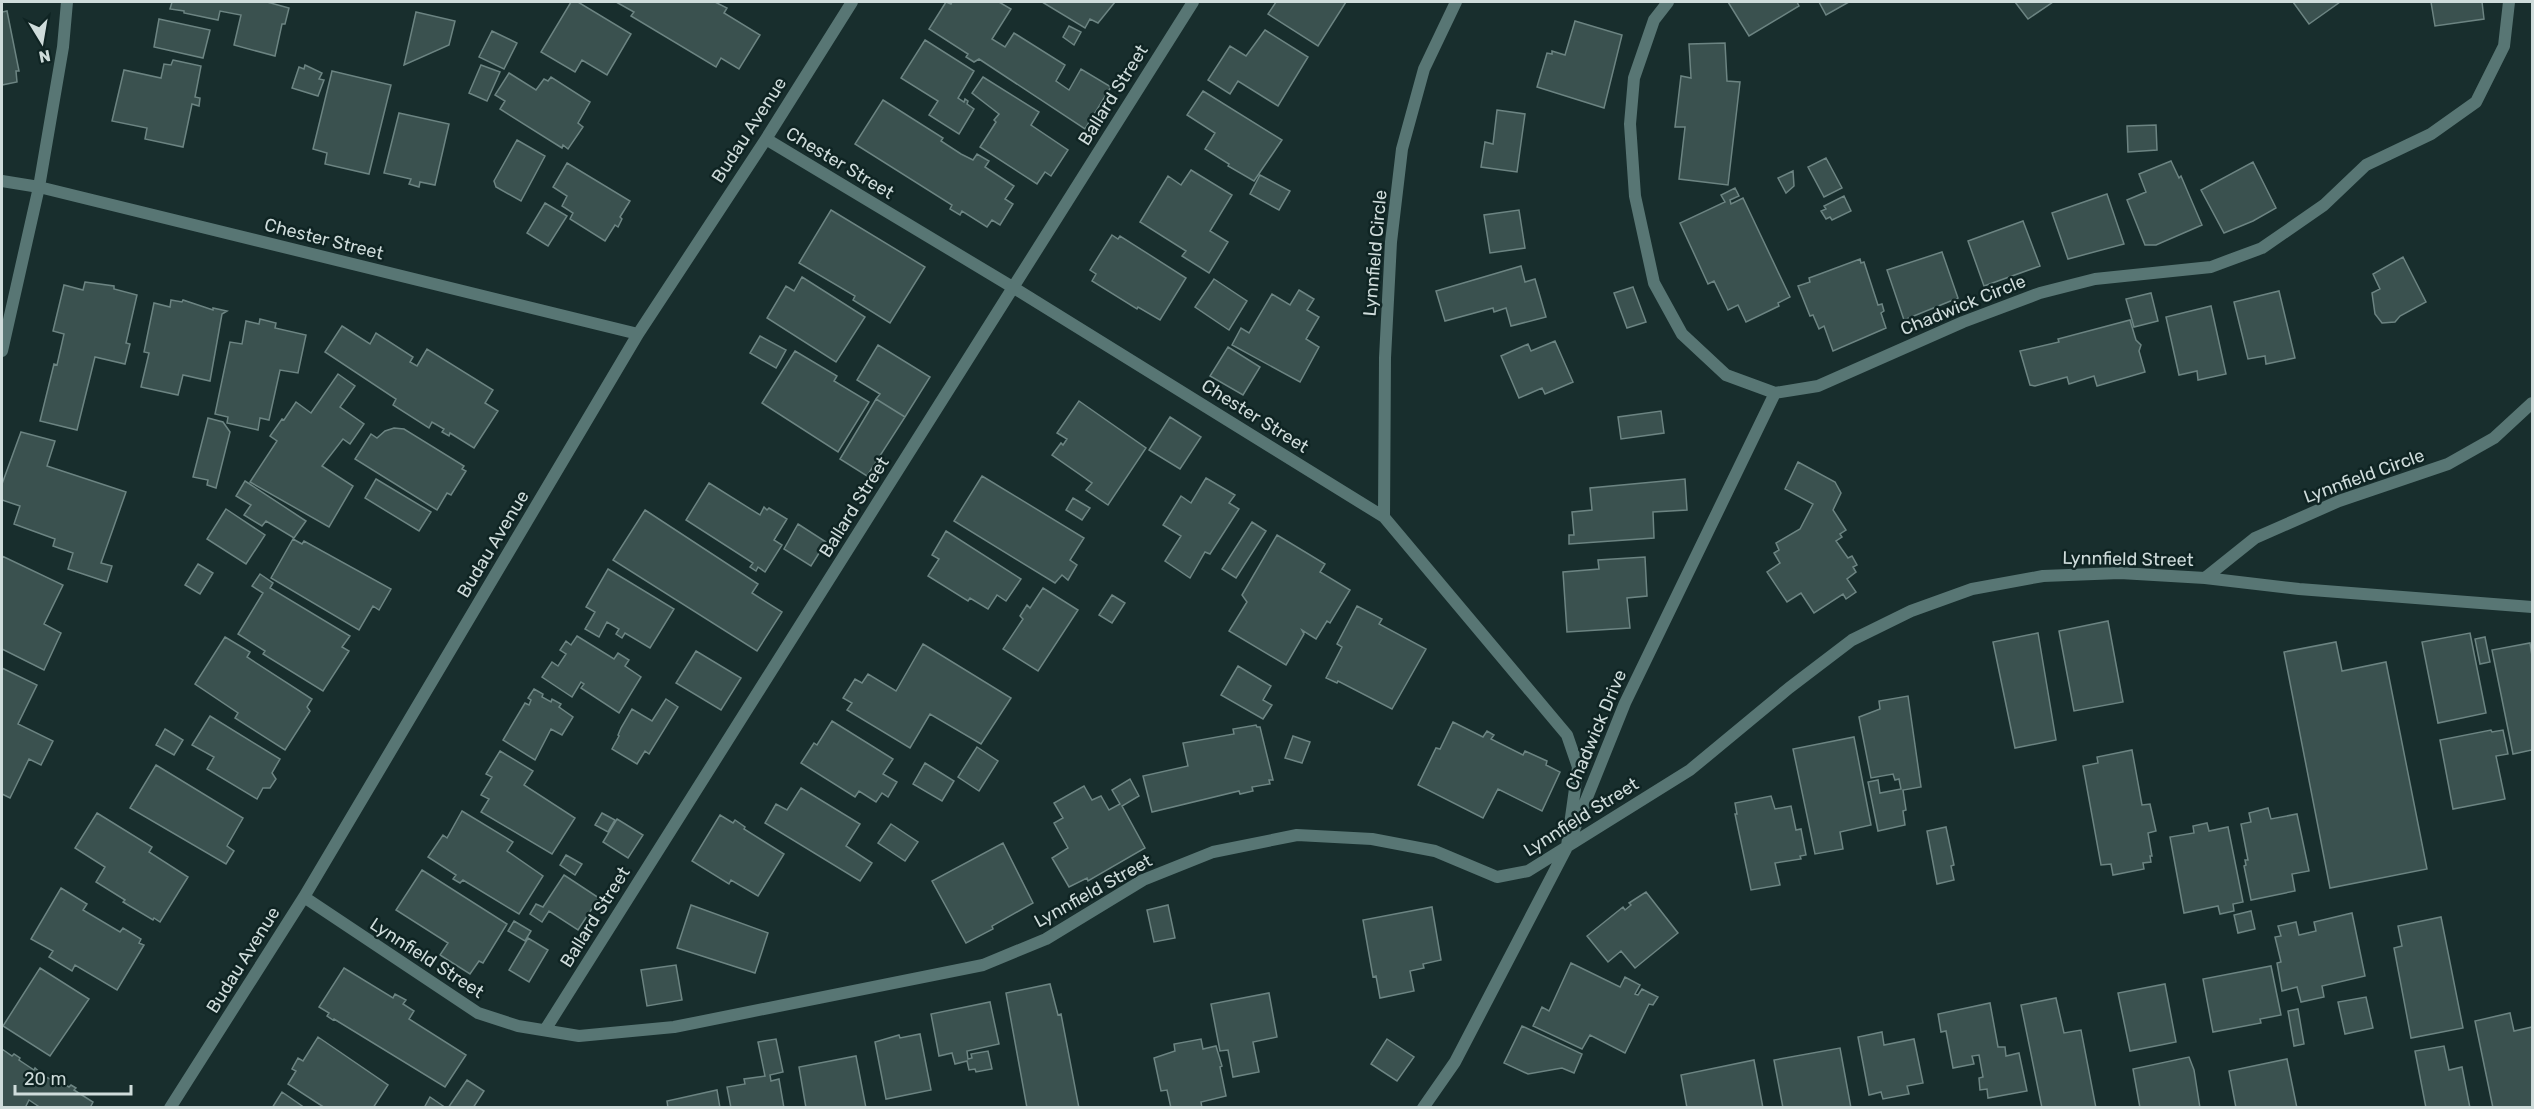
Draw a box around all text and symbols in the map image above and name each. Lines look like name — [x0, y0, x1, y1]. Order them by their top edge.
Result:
north arrow — [12, 12, 72, 72]
street label: Ballard Street — [1073, 41, 1153, 149]
text: N — [37, 46, 52, 67]
street label: Budau Avenue — [707, 73, 791, 187]
street label: Chester Street — [782, 122, 898, 204]
street label: Lynnfield Circle — [1359, 189, 1391, 317]
street label: Chester Street — [262, 214, 386, 264]
street label: Chadwick Circle — [1897, 270, 2029, 340]
street label: Chester Street — [1197, 374, 1313, 458]
street label: Lynnfield Circle — [2301, 444, 2427, 508]
street label: Ballard Street — [814, 453, 894, 561]
street label: Budau Avenue — [452, 486, 534, 602]
street label: Lynnfield Street — [2062, 547, 2194, 571]
street label: Chadwick Drive — [1561, 666, 1631, 794]
street label: Lynnfield Street — [1519, 773, 1643, 861]
street label: Lynnfield Street — [1030, 849, 1156, 933]
street label: Ballard Street — [555, 863, 635, 971]
street label: Budau Avenue — [202, 903, 284, 1017]
street label: Lynnfield Street — [366, 913, 488, 1003]
scale bar — [15, 1058, 130, 1096]
text: 20 m — [24, 1068, 66, 1090]

